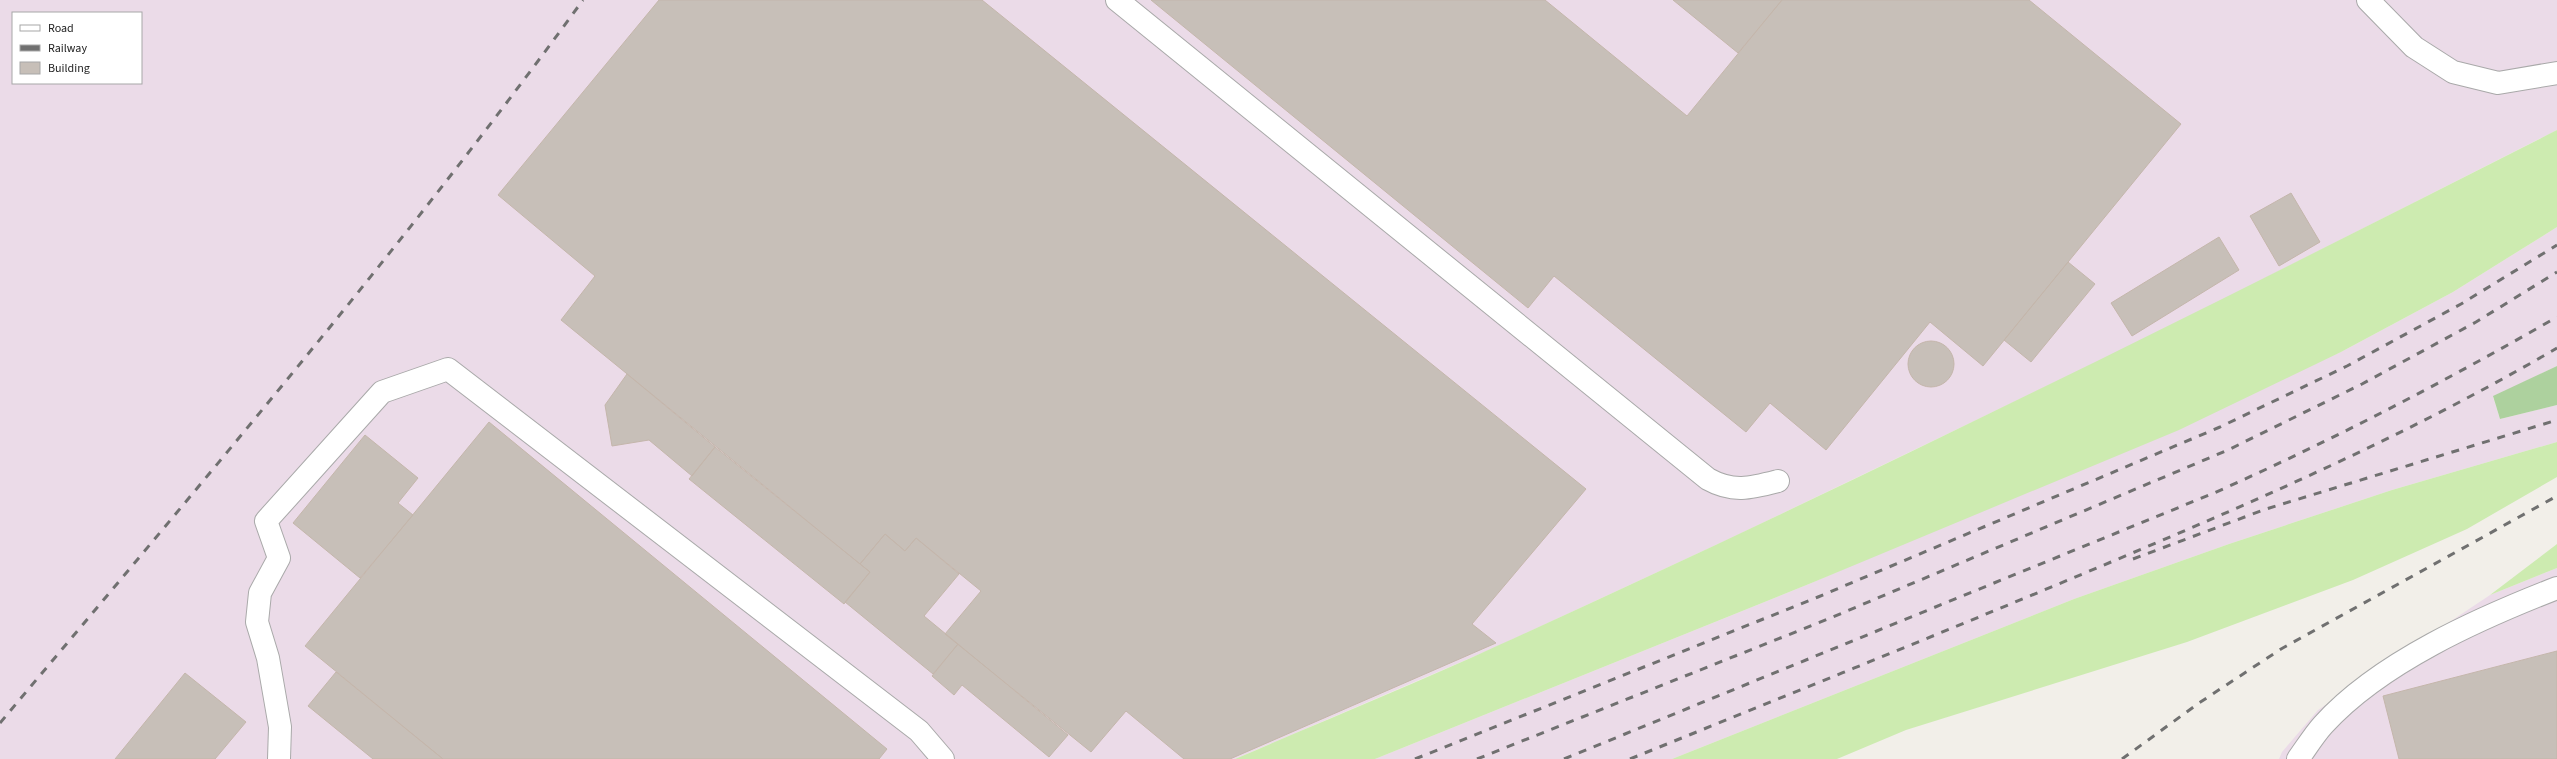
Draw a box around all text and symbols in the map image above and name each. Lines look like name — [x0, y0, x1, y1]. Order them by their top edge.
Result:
legend — [12, 12, 142, 84]
text: Road — [48, 20, 74, 37]
text: Railway — [48, 40, 87, 57]
text: Building — [48, 60, 90, 77]

